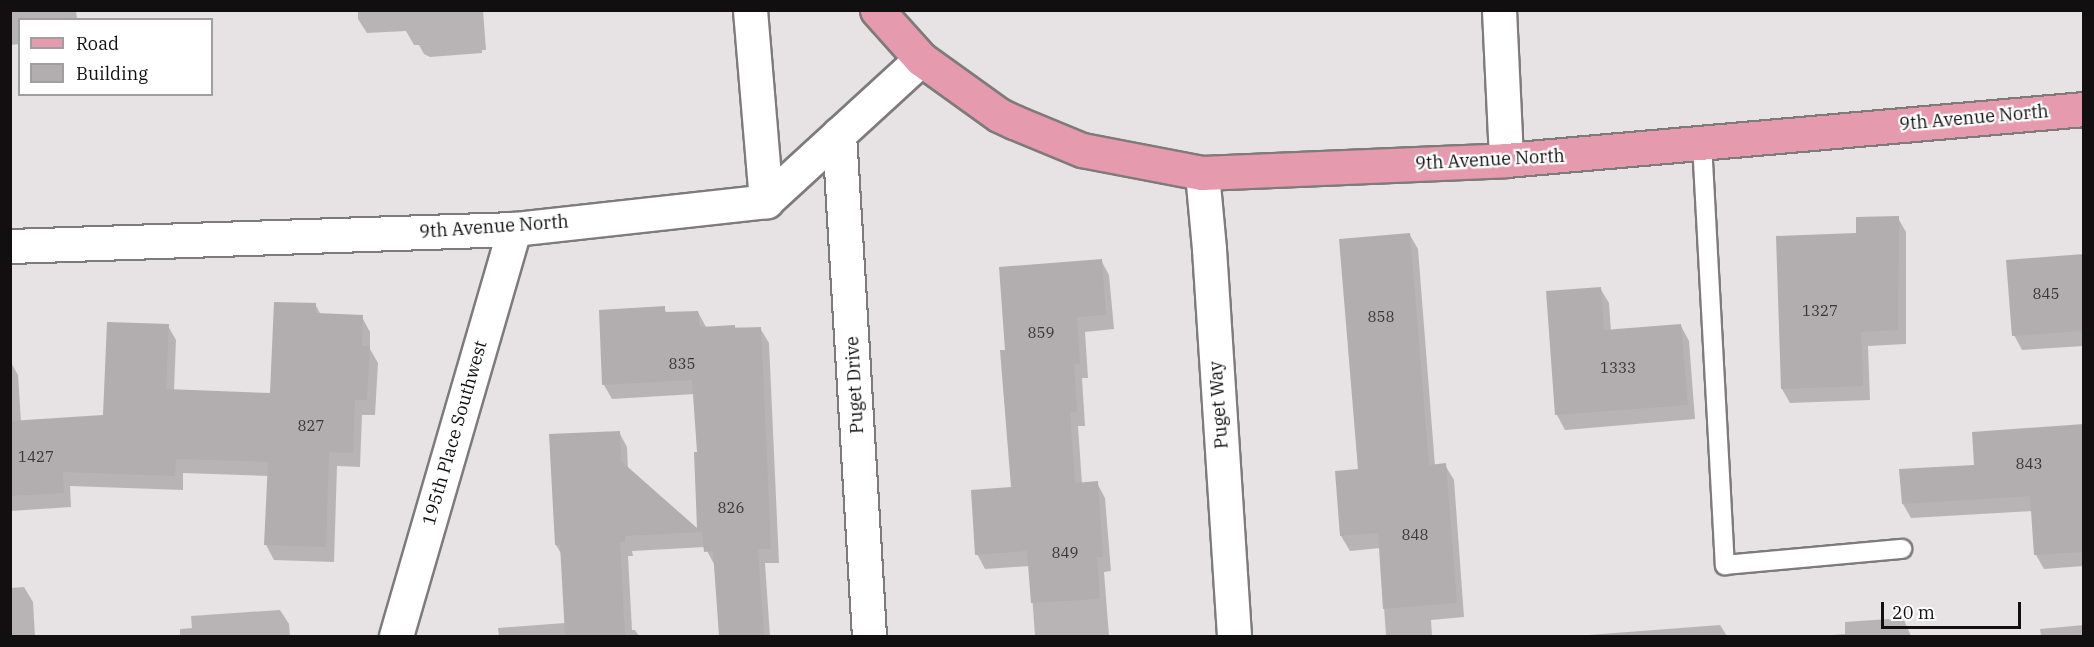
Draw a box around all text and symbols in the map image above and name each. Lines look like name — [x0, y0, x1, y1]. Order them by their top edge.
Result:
legend — [18, 18, 213, 96]
text: Road — [76, 32, 119, 55]
text: Building — [76, 62, 148, 85]
street label: 9th Avenue North — [1898, 101, 2050, 135]
street label: 9th Avenue North — [1415, 145, 1565, 175]
street label: 9th Avenue North — [419, 211, 569, 243]
house number: 845 — [2033, 285, 2059, 303]
house number: 1327 — [1802, 302, 1838, 320]
house number: 858 — [1368, 308, 1394, 326]
house number: 859 — [1028, 324, 1054, 342]
street label: Puget Drive — [842, 336, 868, 434]
street label: 195th Place Southwest — [418, 338, 492, 528]
house number: 835 — [669, 355, 695, 373]
house number: 1333 — [1600, 359, 1636, 377]
street label: Puget Way — [1205, 360, 1233, 450]
house number: 827 — [298, 417, 324, 435]
house number: 1427 — [18, 448, 54, 466]
house number: 843 — [2016, 455, 2042, 473]
house number: 826 — [718, 499, 744, 517]
house number: 848 — [1402, 526, 1428, 544]
house number: 849 — [1052, 544, 1078, 562]
scale bar — [1884, 590, 2024, 628]
text: 20 m — [1892, 601, 1935, 624]

